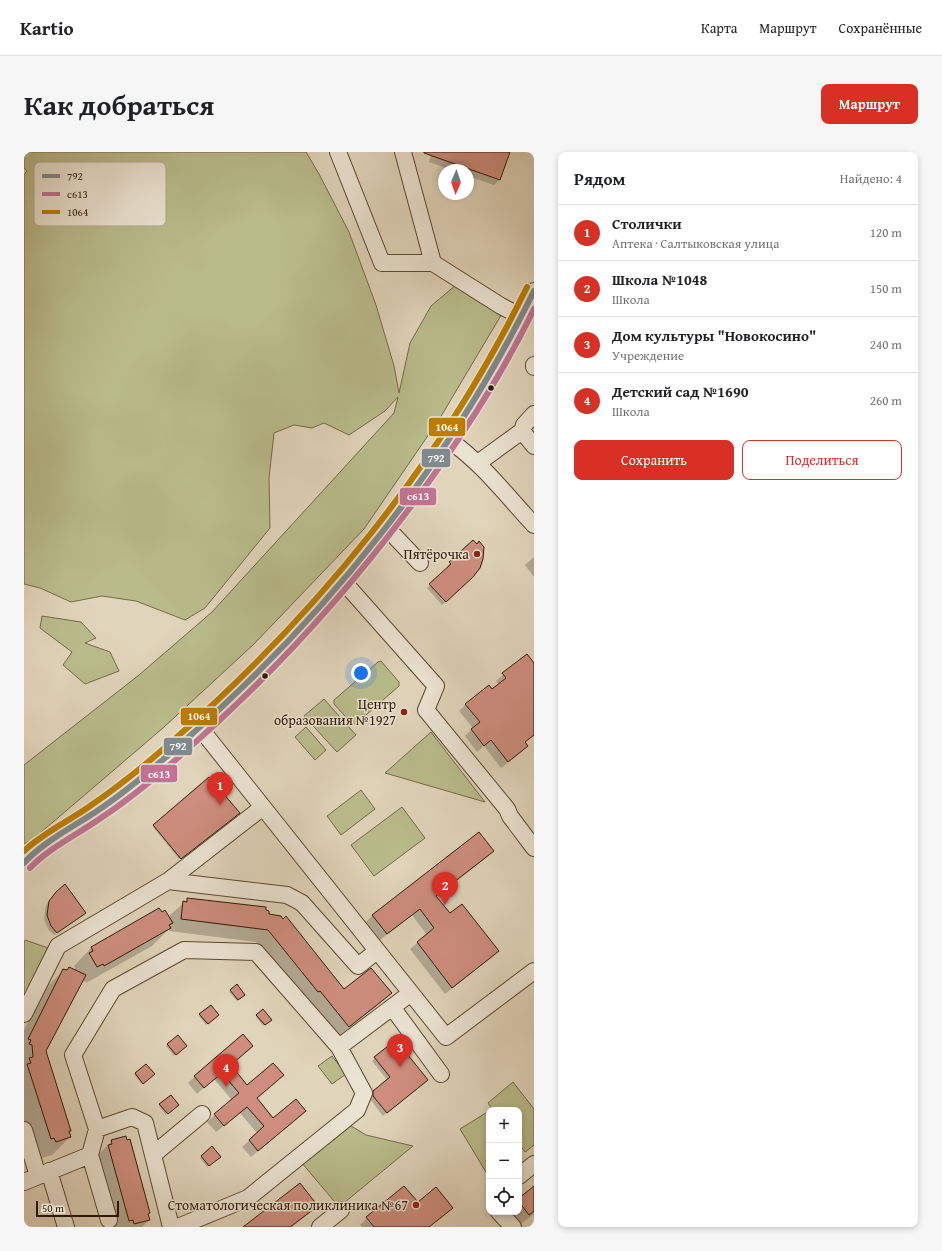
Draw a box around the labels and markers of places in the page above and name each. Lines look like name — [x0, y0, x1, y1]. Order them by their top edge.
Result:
unlabelled marker — [486, 383, 496, 393]
place label: Пятёрочка — [403, 544, 469, 564]
marker: Пятёрочка — [472, 549, 482, 559]
unlabelled marker — [260, 671, 270, 681]
place label: Центр образования №1927 — [274, 694, 396, 730]
marker: Центр образования №1927 — [399, 707, 409, 717]
pin: 1 — [207, 772, 233, 805]
pin: 2 — [432, 872, 458, 905]
pin: 3 — [387, 1034, 413, 1067]
pin: 4 — [213, 1054, 239, 1087]
place label: Стоматологическая поликлиника №67 — [168, 1195, 408, 1215]
marker: Стоматологическая поликлиника №67 — [411, 1200, 421, 1210]

